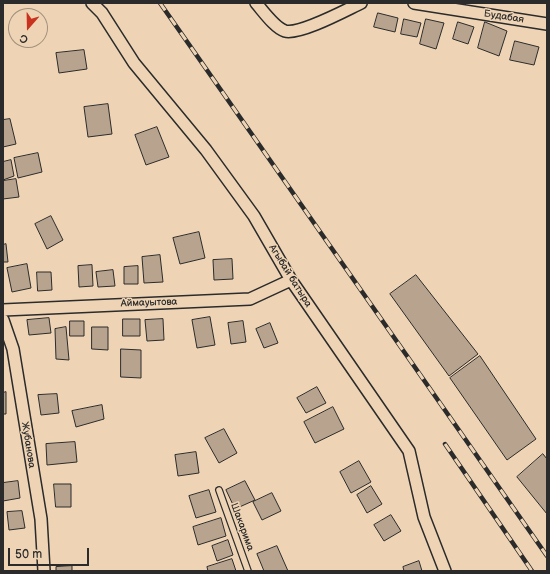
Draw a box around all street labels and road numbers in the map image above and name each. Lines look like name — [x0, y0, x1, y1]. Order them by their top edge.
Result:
street label: Будабая — [483, 8, 525, 26]
street label: Агыбай батыра — [266, 242, 314, 310]
street label: Аймауытова — [120, 296, 178, 310]
street label: Жубанова — [18, 421, 38, 469]
street label: Шакарима — [228, 501, 256, 553]

